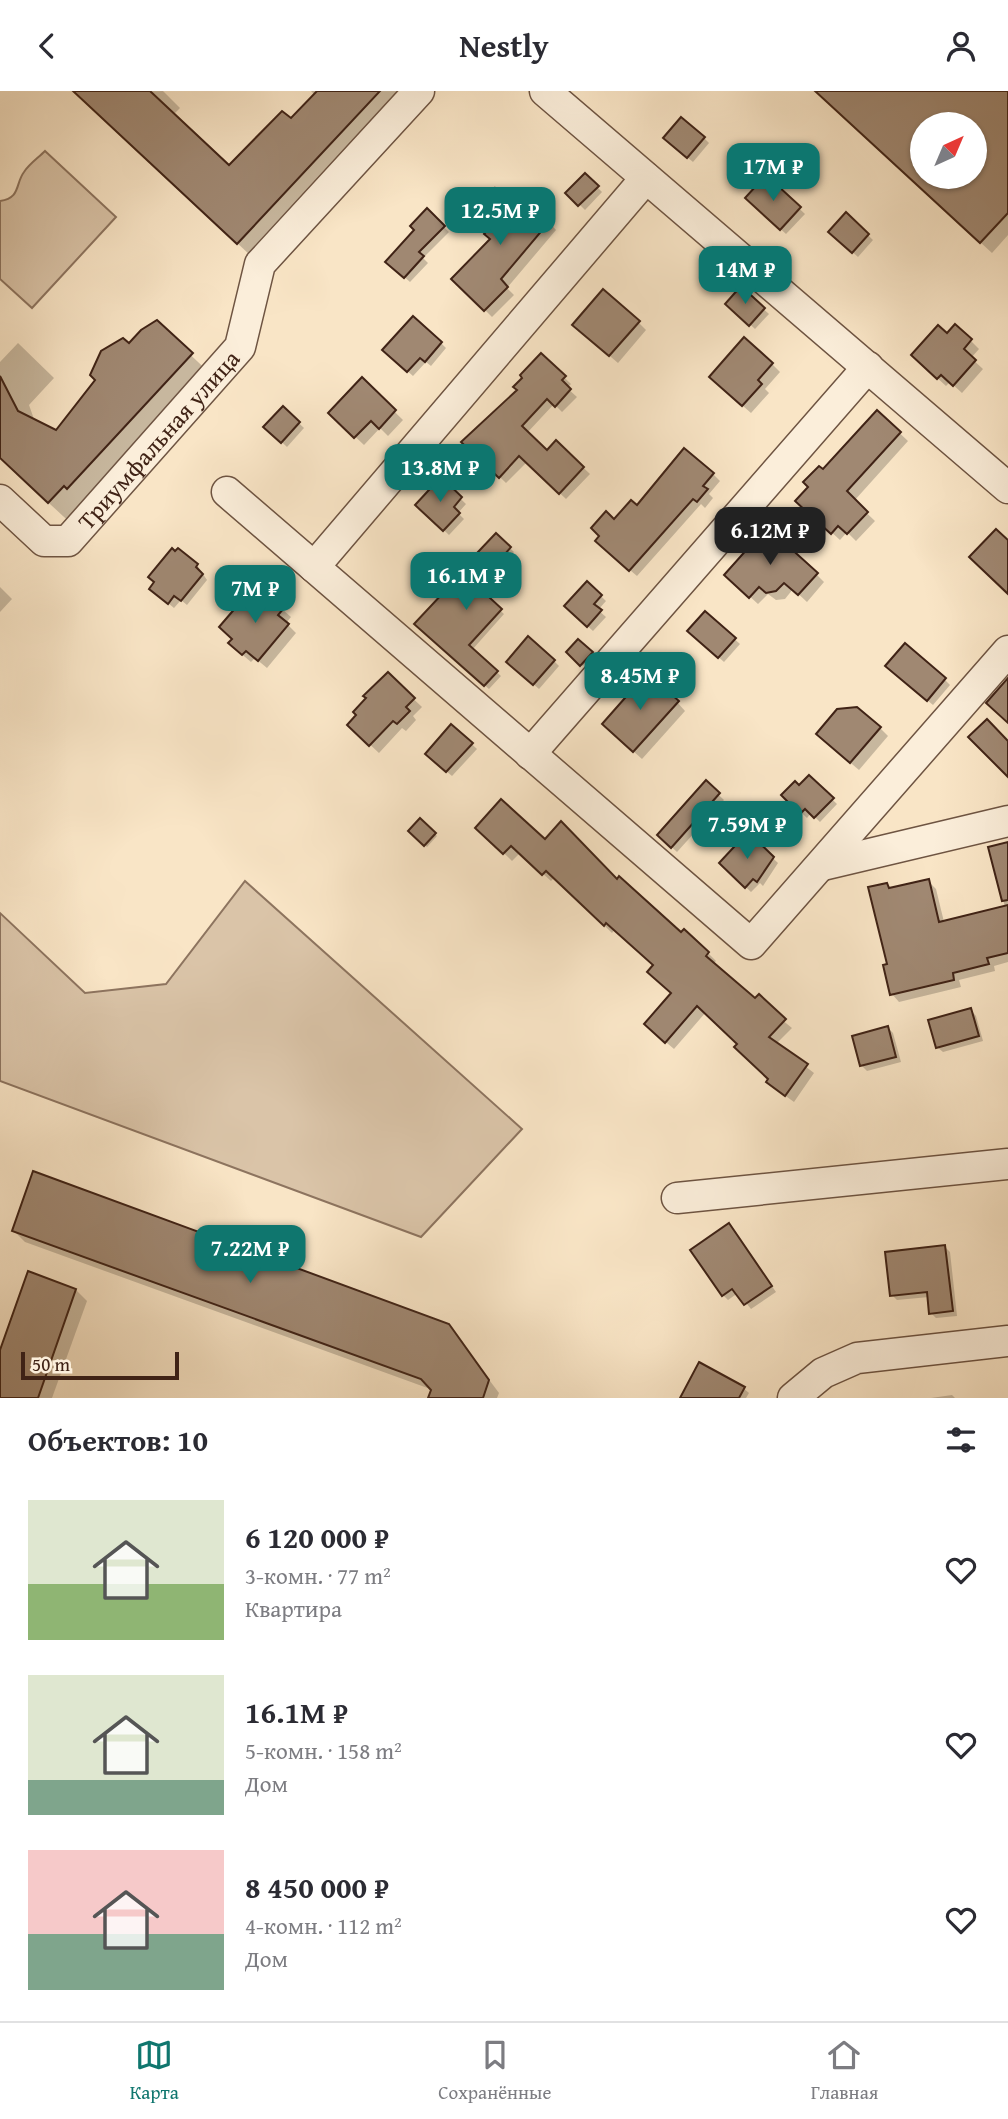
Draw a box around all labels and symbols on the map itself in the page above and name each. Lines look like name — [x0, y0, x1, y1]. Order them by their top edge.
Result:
north arrow — [910, 112, 987, 189]
pin: 17M ₽ — [724, 143, 822, 203]
pin: 12.5M ₽ — [435, 187, 565, 247]
pin: 14M ₽ — [696, 247, 794, 306]
street label: Триумфальная улица — [69, 341, 248, 537]
pin: 13.8M ₽ — [375, 445, 505, 504]
pin: 6.12M ₽ — [705, 507, 835, 567]
pin: 16.1M ₽ — [401, 553, 531, 612]
pin: 7M ₽ — [214, 566, 296, 625]
pin: 8.45M ₽ — [575, 653, 705, 712]
pin: 7.59M ₽ — [682, 801, 812, 861]
pin: 7.22M ₽ — [185, 1225, 315, 1285]
scale bar — [21, 1349, 178, 1381]

